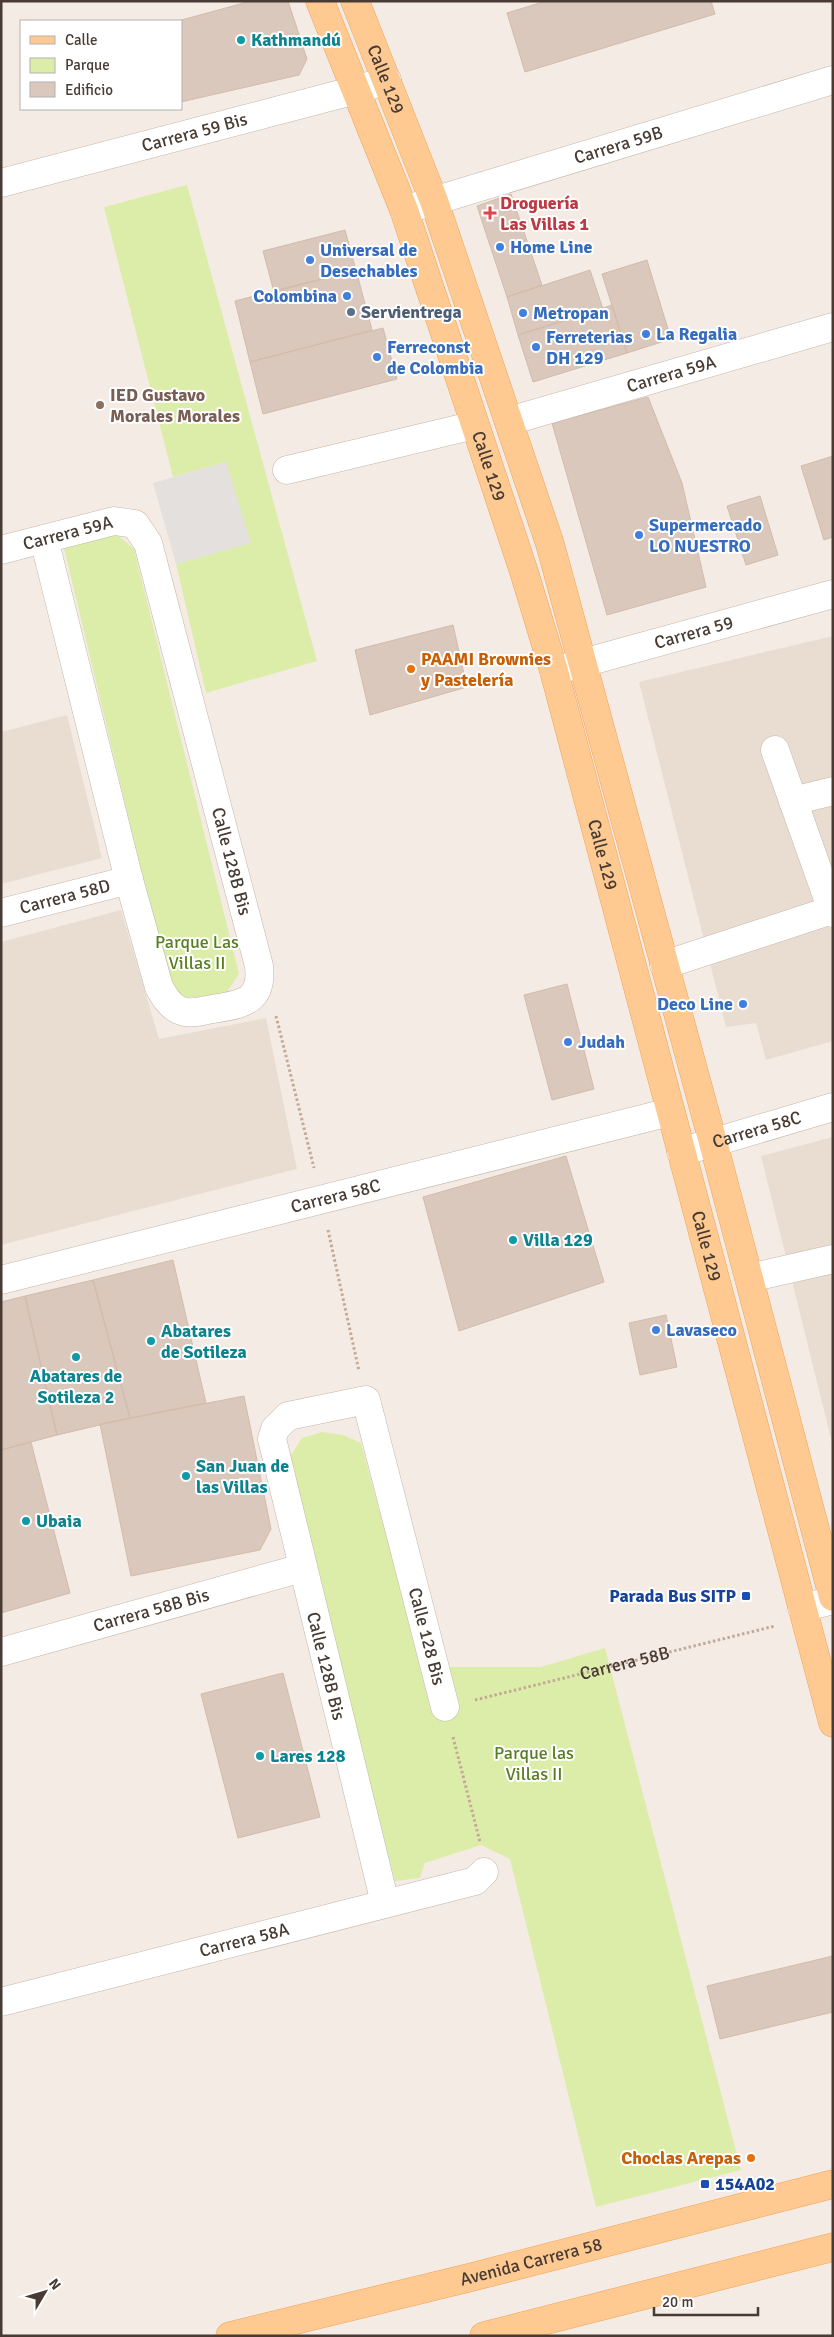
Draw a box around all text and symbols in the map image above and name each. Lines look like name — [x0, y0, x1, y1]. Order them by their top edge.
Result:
legend — [20, 20, 182, 110]
place label: Kathmandú — [251, 29, 341, 51]
text: Calle — [65, 31, 98, 49]
marker: Kathmandú — [235, 34, 247, 46]
street label: Calle 129 — [362, 41, 409, 117]
text: Parque — [65, 56, 110, 74]
text: Edificio — [65, 81, 113, 99]
street label: Carrera 59 Bis — [139, 108, 250, 157]
street label: Carrera 59B — [571, 121, 666, 169]
place label: Droguería Las Villas 1 — [500, 192, 589, 235]
marker: Droguería Las Villas 1 — [484, 207, 496, 219]
place label: Home Line — [510, 236, 593, 258]
place label: Universal de Desechables — [320, 239, 417, 282]
marker: Home Line — [494, 241, 506, 253]
marker: Universal de Desechables — [304, 254, 316, 266]
place label: Colombina — [253, 285, 337, 307]
marker: Colombina — [341, 290, 353, 302]
place label: Servientrega — [361, 301, 462, 323]
place label: Metropan — [533, 302, 609, 324]
marker: Servientrega — [345, 306, 357, 318]
marker: Metropan — [517, 307, 529, 319]
place label: La Regalia — [656, 323, 737, 345]
place label: Ferreterias DH 129 — [546, 326, 633, 369]
marker: La Regalia — [640, 328, 652, 340]
place label: Ferreconst de Colombia — [387, 336, 483, 379]
marker: Ferreterias DH 129 — [530, 341, 542, 353]
marker: Ferreconst de Colombia — [371, 351, 383, 363]
street label: Carrera 59A — [624, 351, 719, 397]
place label: IED Gustavo Morales Morales — [110, 384, 240, 427]
marker: IED Gustavo Morales Morales — [94, 399, 106, 411]
street label: Calle 129 — [467, 428, 511, 504]
street label: Carrera 59A — [21, 511, 115, 555]
place label: Supermercado LO NUESTRO — [649, 514, 762, 557]
marker: Supermercado LO NUESTRO — [633, 529, 645, 541]
street label: Carrera 59 — [652, 611, 736, 654]
place label: PAAMI Brownies y Pastelería — [420, 648, 551, 691]
marker: PAAMI Brownies y Pastelería — [405, 663, 417, 675]
street label: Calle 128B Bis — [207, 805, 256, 918]
street label: Calle 129 — [583, 817, 623, 892]
street label: Carrera 58D — [17, 874, 112, 919]
park label: Parque Las Villas II — [155, 931, 239, 974]
place label: Deco Line — [657, 993, 733, 1015]
marker: Deco Line — [737, 998, 749, 1010]
place label: Judah — [578, 1031, 625, 1053]
marker: Judah — [562, 1036, 574, 1048]
street label: Carrera 58C — [710, 1106, 804, 1153]
street label: Carrera 58C — [288, 1174, 383, 1218]
street label: Calle 129 — [687, 1208, 726, 1284]
place label: Villa 129 — [523, 1229, 593, 1251]
marker: Villa 129 — [507, 1234, 519, 1246]
place label: Lavaseco — [666, 1319, 737, 1341]
place label: Abatares de Sotileza — [161, 1320, 247, 1363]
marker: Lavaseco — [650, 1324, 662, 1336]
marker: Abatares de Sotileza — [145, 1335, 157, 1347]
marker: Abatares de Sotileza 2 — [70, 1351, 82, 1363]
place label: Abatares de Sotileza 2 — [30, 1365, 122, 1408]
place label: San Juan de las Villas — [196, 1455, 289, 1498]
marker: San Juan de las Villas — [180, 1470, 192, 1482]
place label: Ubaia — [36, 1510, 82, 1532]
marker: Ubaia — [20, 1515, 32, 1527]
street label: Carrera 58B Bis — [91, 1583, 212, 1637]
street label: Calle 128 Bis — [404, 1585, 450, 1688]
place label: Parada Bus SITP — [609, 1585, 736, 1607]
marker: Parada Bus SITP — [740, 1590, 752, 1602]
street label: Calle 128B Bis — [302, 1610, 350, 1722]
street label: Carrera 58B — [577, 1641, 672, 1685]
park label: Parque las Villas II — [494, 1742, 574, 1785]
place label: Lares 128 — [270, 1745, 346, 1767]
marker: Lares 128 — [254, 1750, 266, 1762]
street label: Carrera 58A — [197, 1918, 291, 1962]
place label: Choclas Arepas — [621, 2147, 741, 2169]
marker: Choclas Arepas — [745, 2152, 757, 2164]
place label: 154A02 — [715, 2173, 775, 2195]
marker: 154A02 — [699, 2178, 711, 2190]
street label: Avenida Carrera 58 — [458, 2233, 604, 2291]
north arrow — [20, 2267, 70, 2317]
text: N — [45, 2275, 65, 2293]
scale bar — [654, 2284, 758, 2316]
text: 20 m — [662, 2293, 693, 2311]

